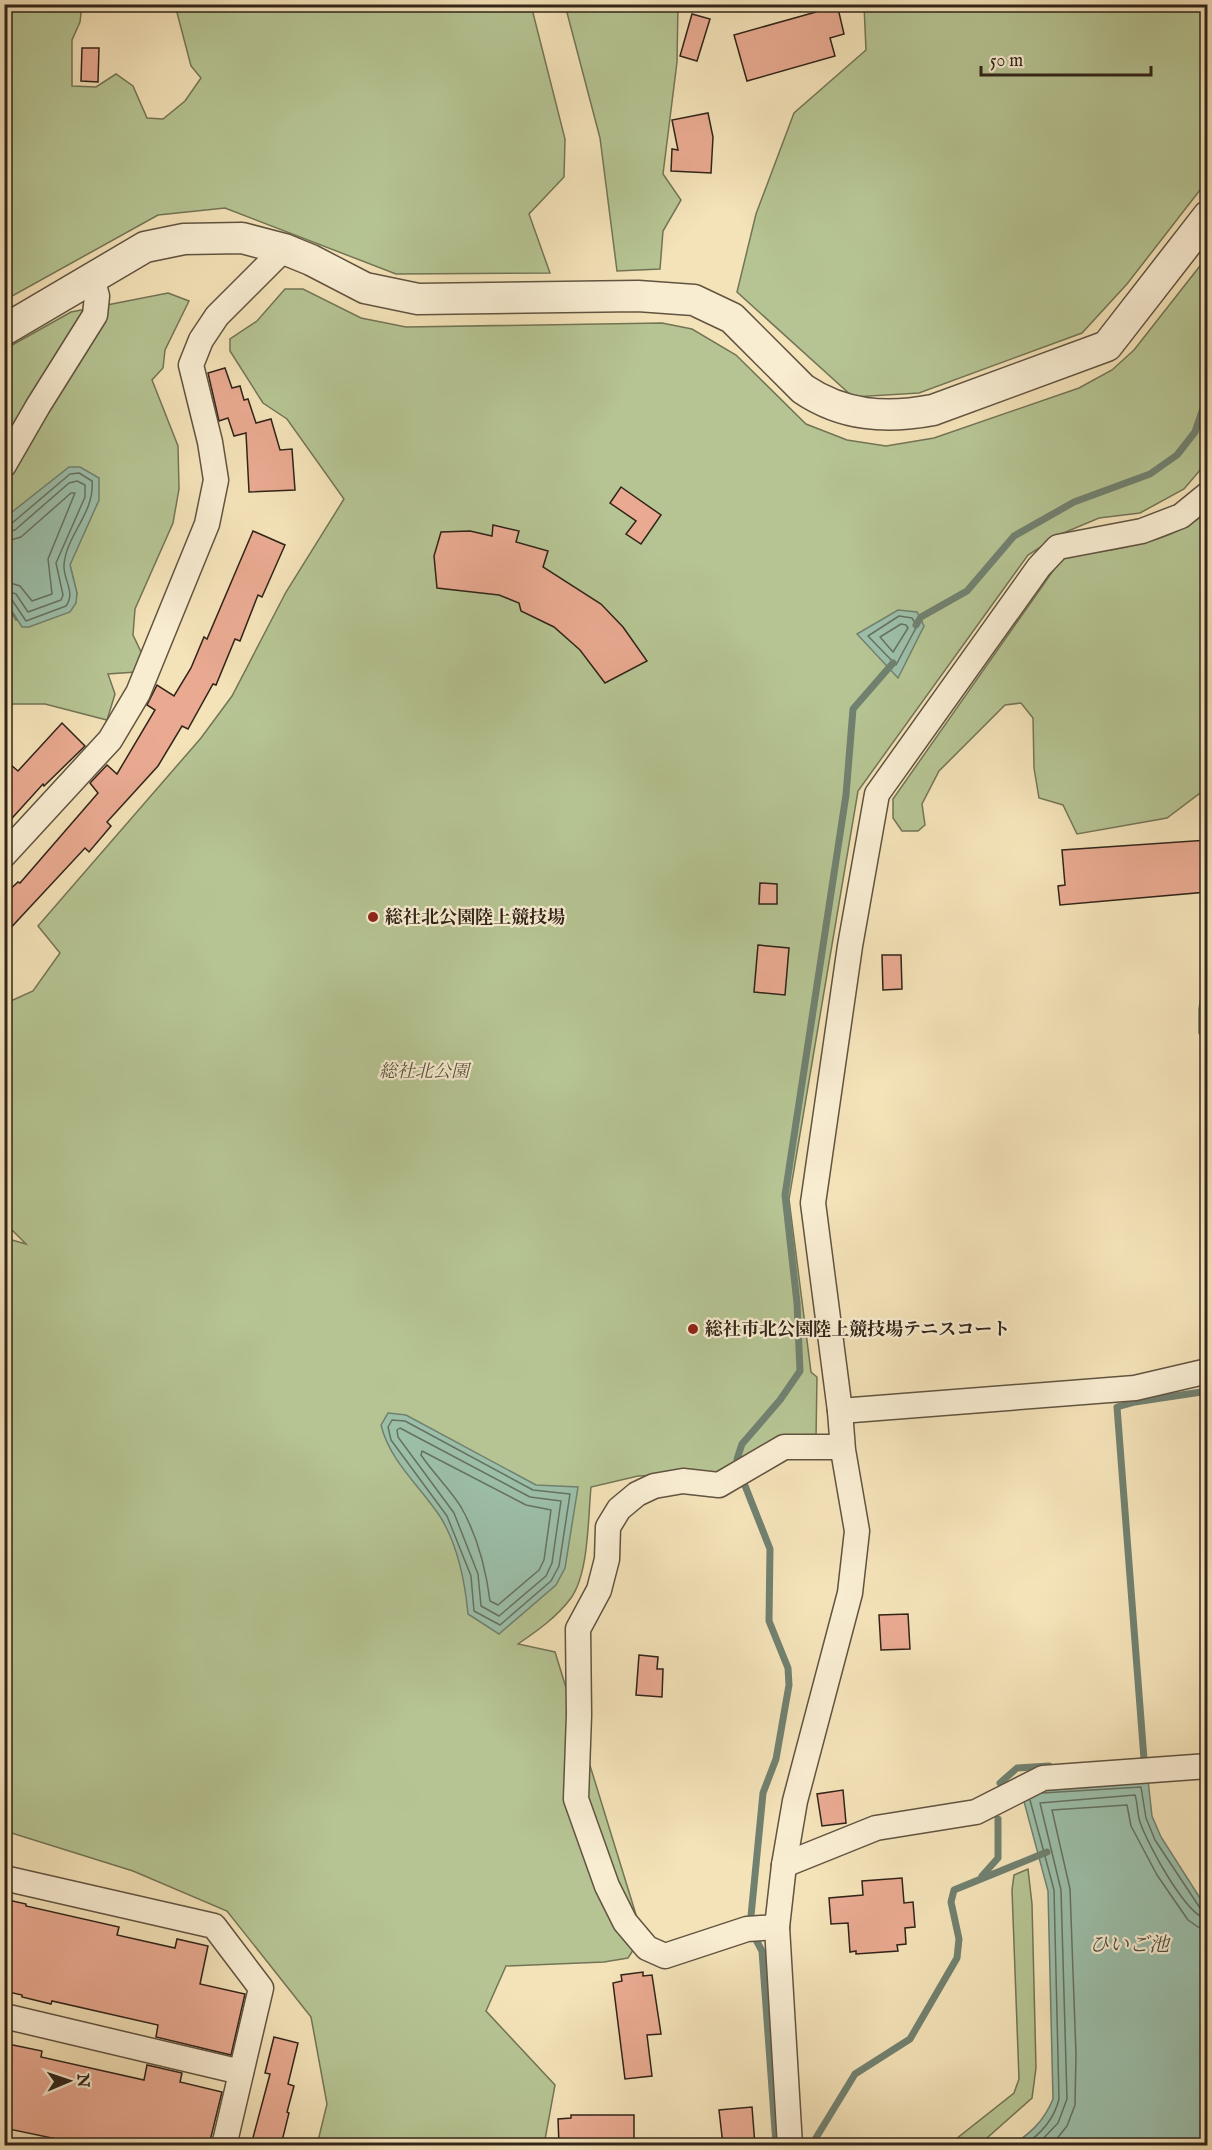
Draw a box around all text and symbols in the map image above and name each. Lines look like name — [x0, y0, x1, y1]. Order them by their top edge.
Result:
scale bar — [981, 39, 1150, 77]
text: 50 m — [990, 50, 1023, 73]
place label: 総社北公園陸上競技場 — [385, 907, 565, 930]
marker: 総社北公園陸上競技場 — [366, 910, 380, 924]
park label: 総社北公園 — [379, 1061, 472, 1084]
place label: 総社市北公園陸上競技場テニスコート — [705, 1319, 1010, 1342]
marker: 総社市北公園陸上競技場テニスコート — [686, 1322, 700, 1336]
water label: ひいご池 — [1089, 1933, 1171, 1958]
north arrow — [39, 2051, 99, 2111]
text: N — [72, 2072, 92, 2088]

